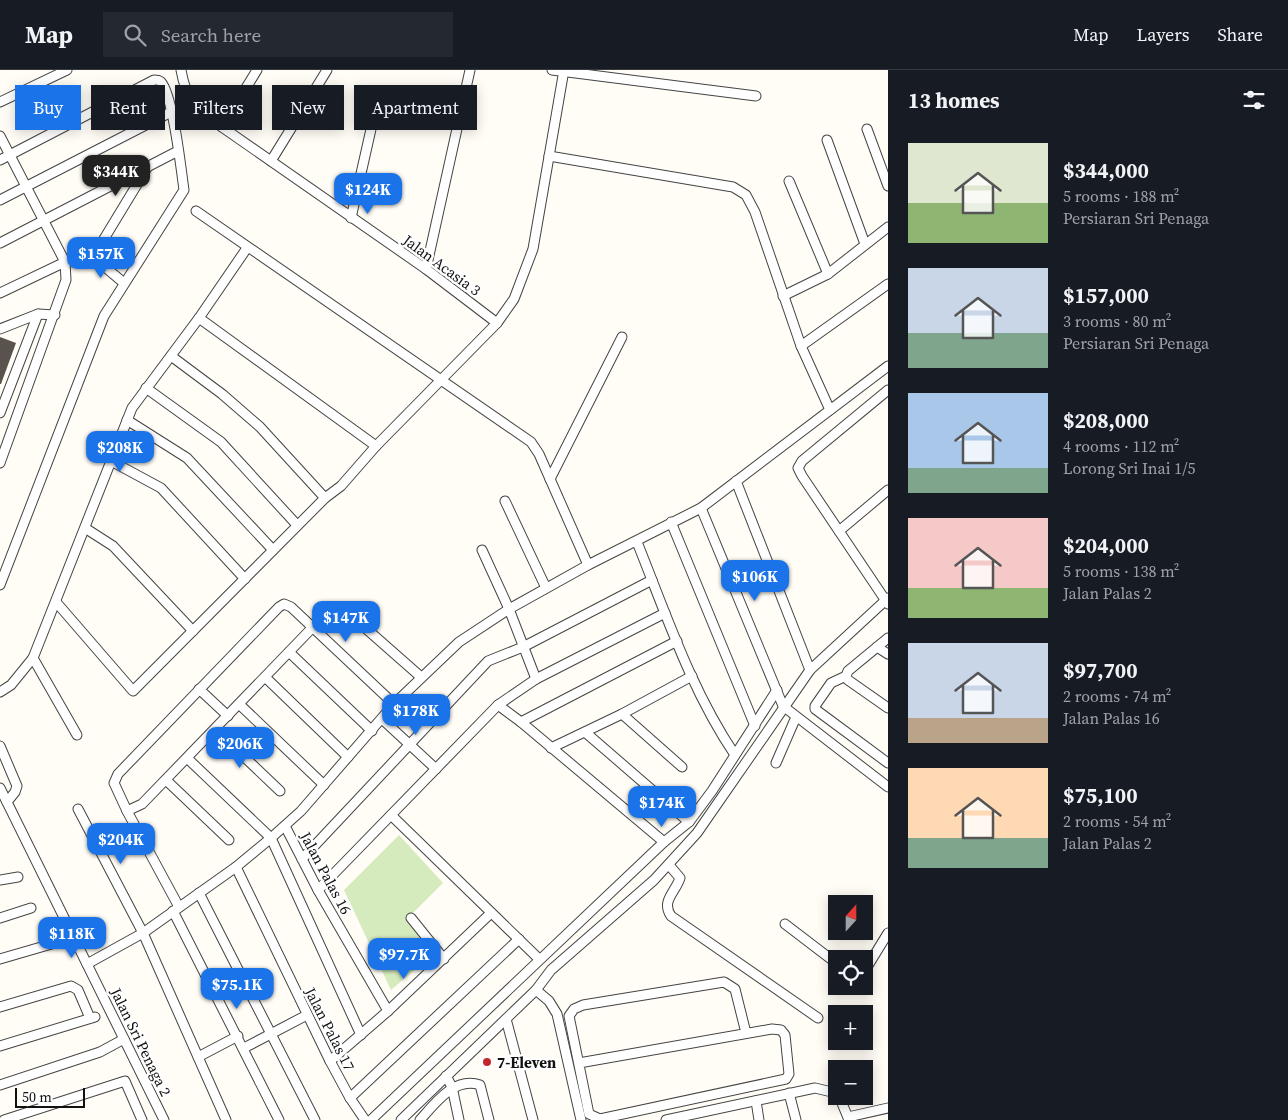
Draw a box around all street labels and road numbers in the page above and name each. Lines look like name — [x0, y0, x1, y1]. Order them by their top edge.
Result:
street label: Jalan Acasia 3 — [398, 229, 485, 300]
street label: Jalan Palas 16 — [295, 827, 357, 918]
street label: Jalan Sri Penaga 2 — [105, 983, 176, 1100]
street label: Jalan Palas 17 — [300, 983, 360, 1074]

